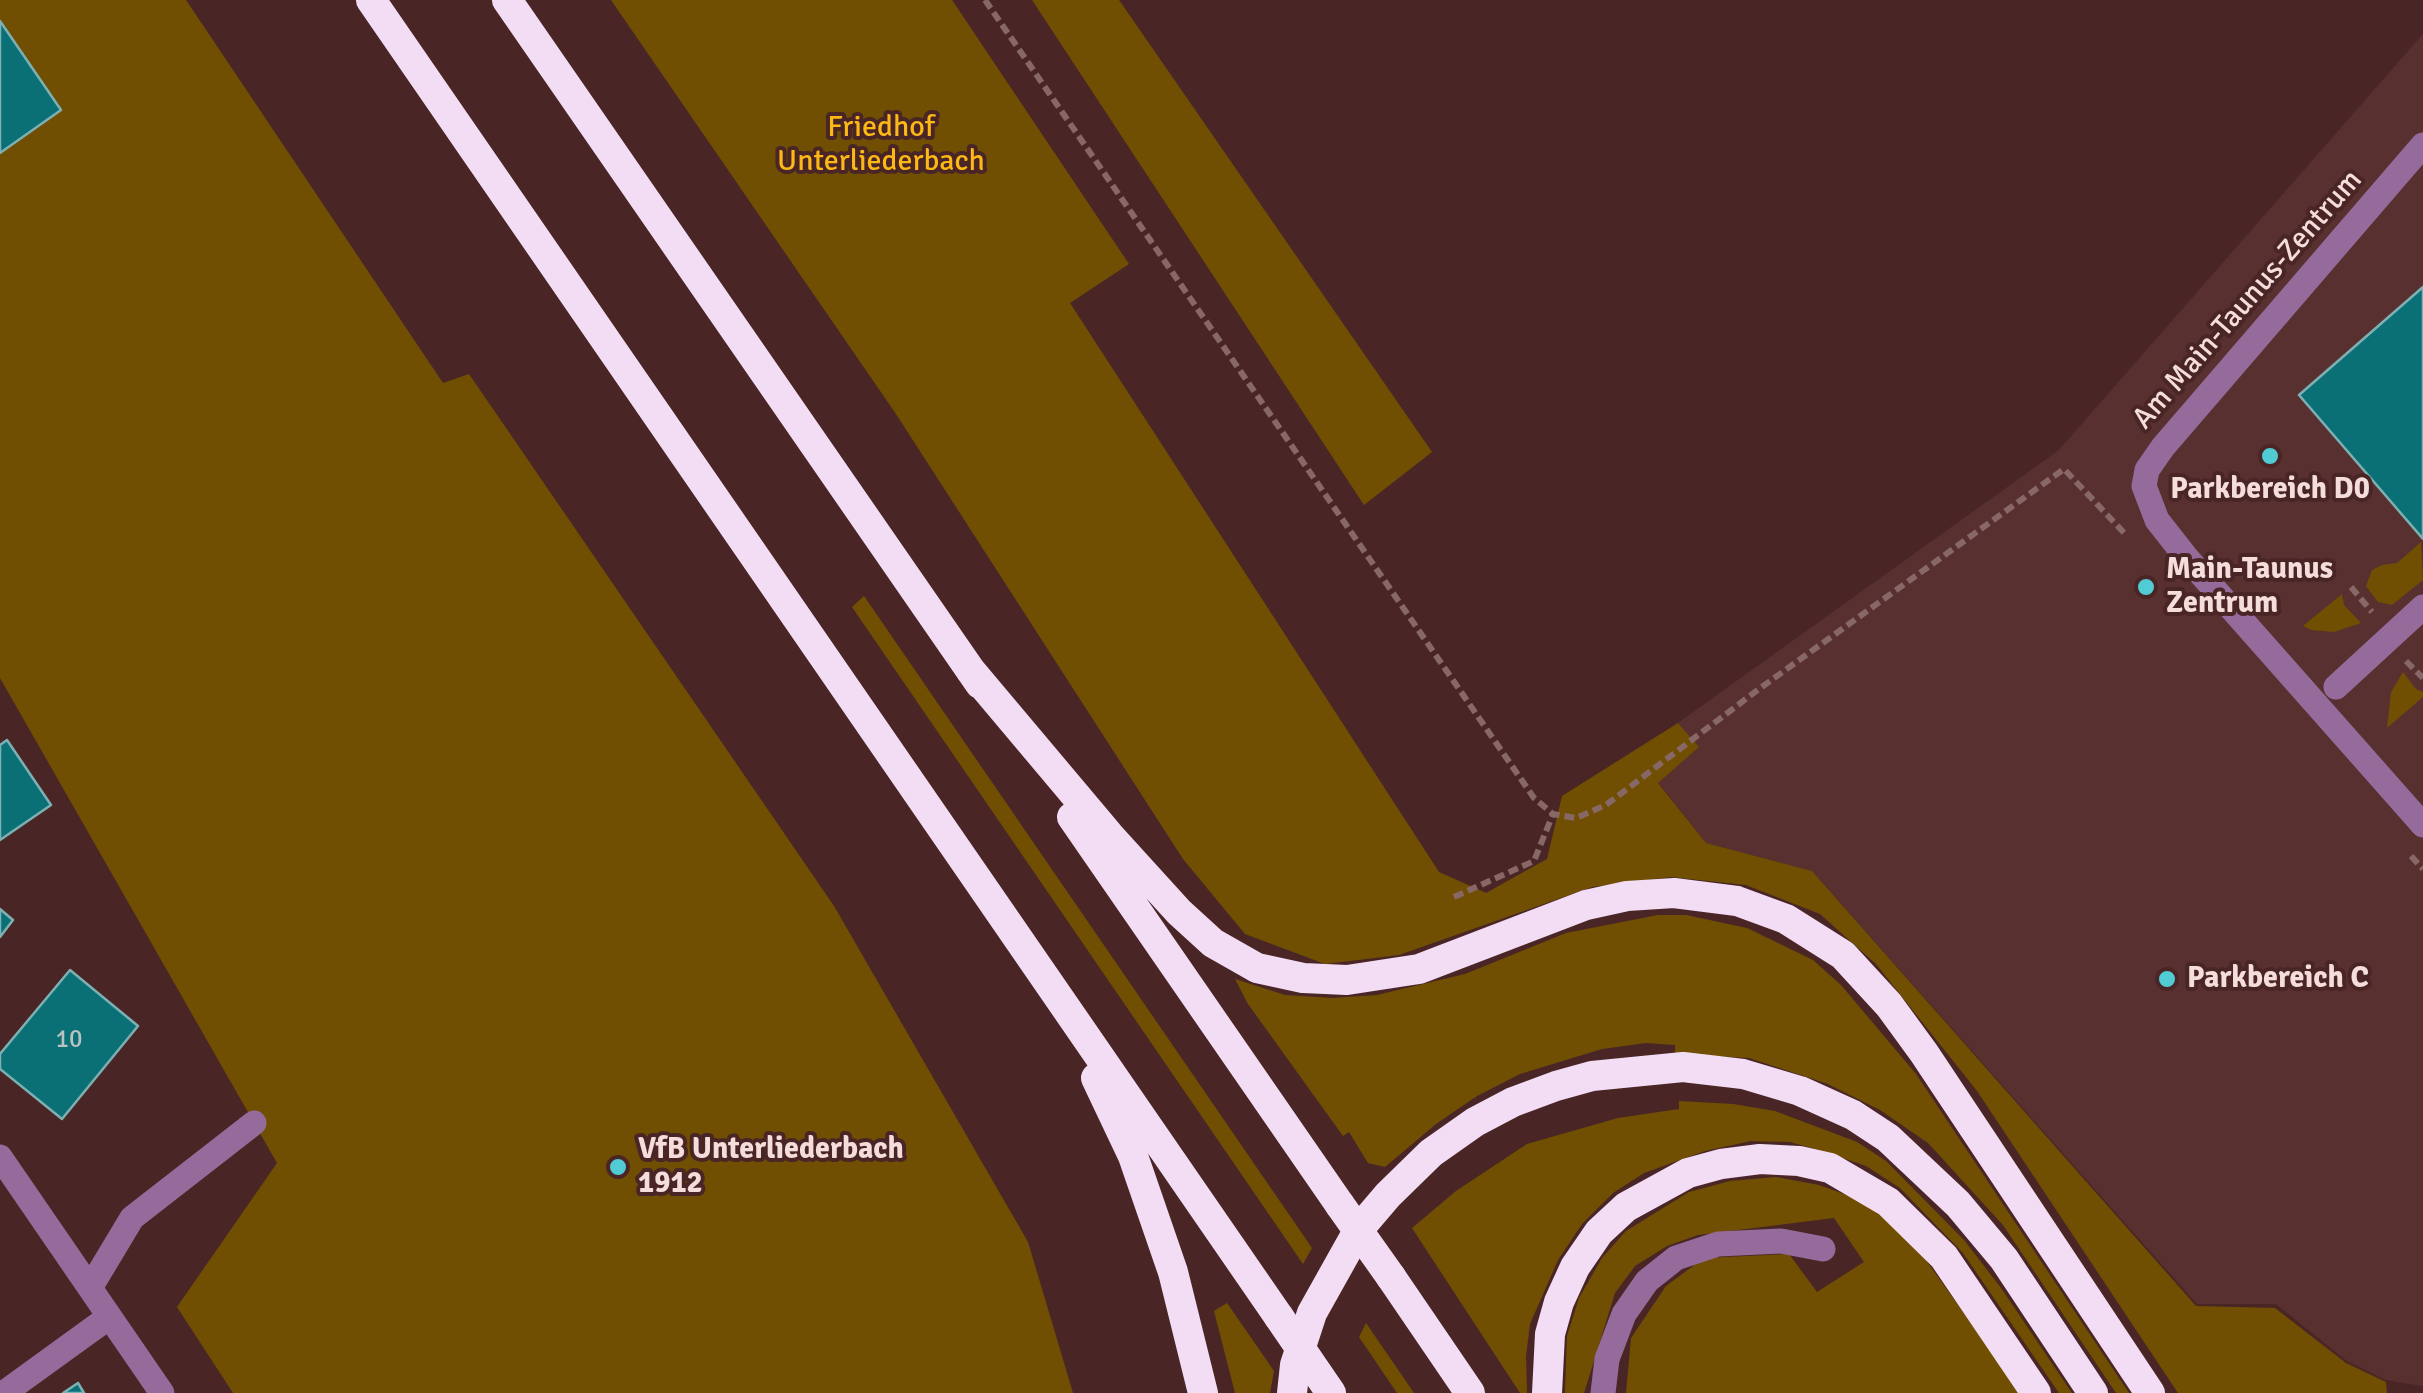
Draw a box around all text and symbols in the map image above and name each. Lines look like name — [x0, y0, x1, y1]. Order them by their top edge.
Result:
park label: Friedhof Unterliederbach — [777, 110, 985, 180]
street label: Am Main-Taunus-Zentrum — [2126, 163, 2370, 437]
marker: Parkbereich D0 — [2259, 445, 2281, 467]
place label: Parkbereich D0 — [2170, 472, 2370, 508]
place label: Main-Taunus Zentrum — [2166, 552, 2333, 622]
marker: Main-Taunus Zentrum — [2135, 576, 2157, 598]
place label: Parkbereich C — [2187, 961, 2369, 997]
marker: Parkbereich C — [2156, 968, 2178, 990]
house number: 10 — [56, 1025, 82, 1055]
place label: VfB Unterliederbach 1912 — [638, 1132, 904, 1202]
marker: VfB Unterliederbach 1912 — [607, 1156, 629, 1178]

